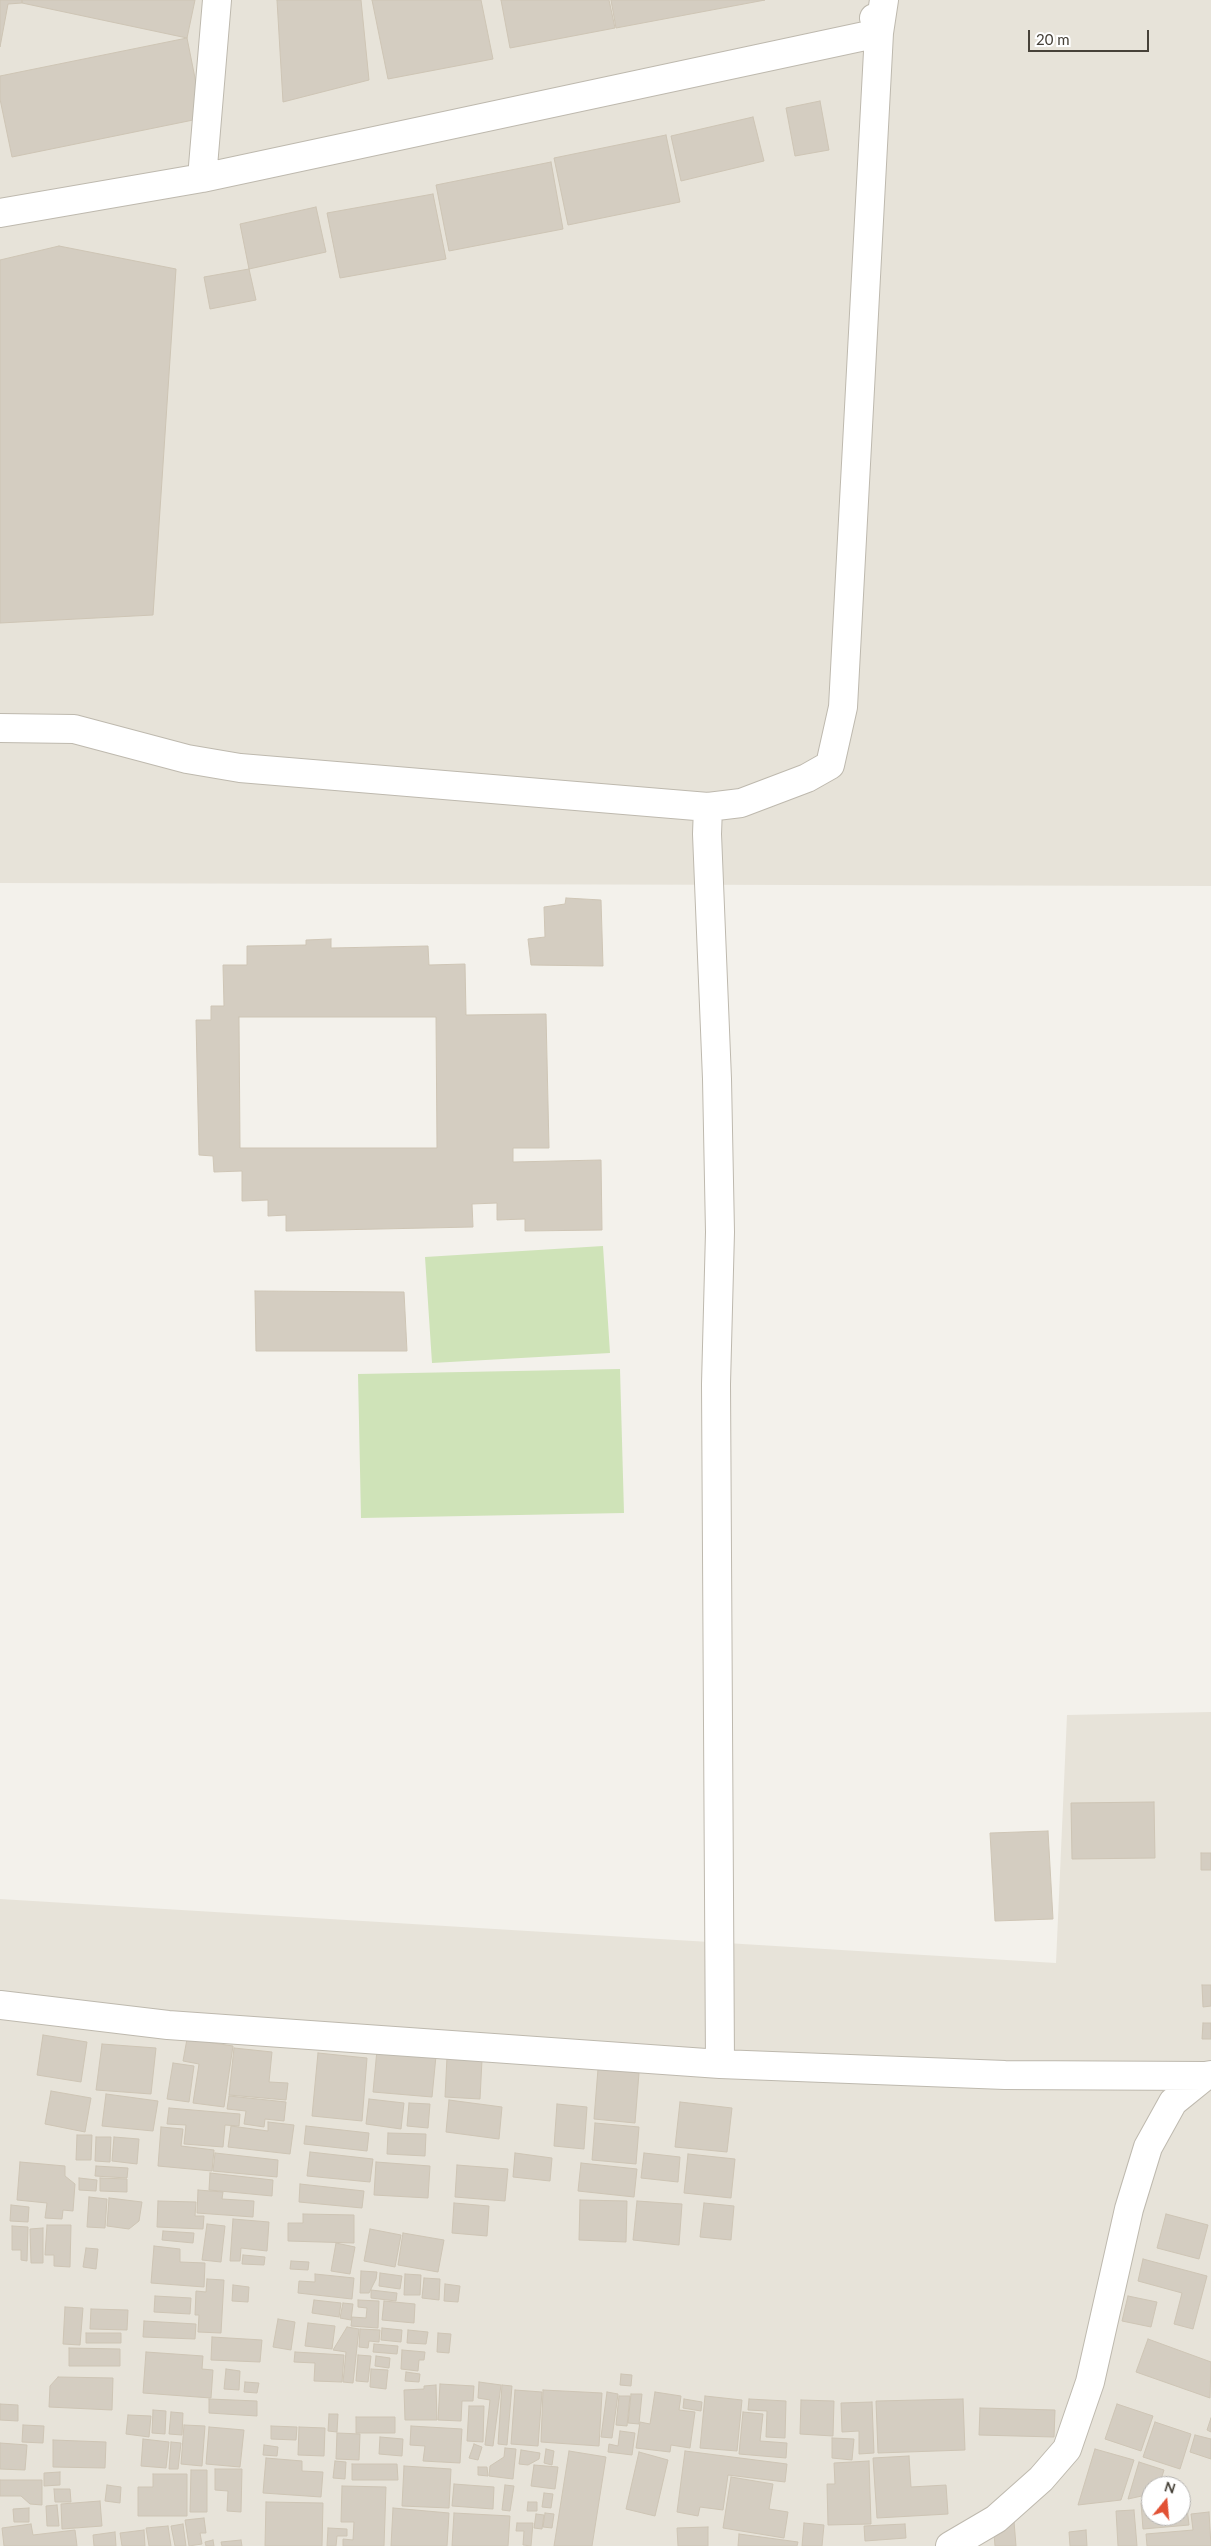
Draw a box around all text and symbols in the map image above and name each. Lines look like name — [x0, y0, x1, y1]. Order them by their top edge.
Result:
scale bar — [1031, 20, 1152, 52]
text: 20 m — [1036, 30, 1070, 48]
north arrow — [1141, 2476, 1191, 2526]
text: N — [1163, 2477, 1178, 2497]

